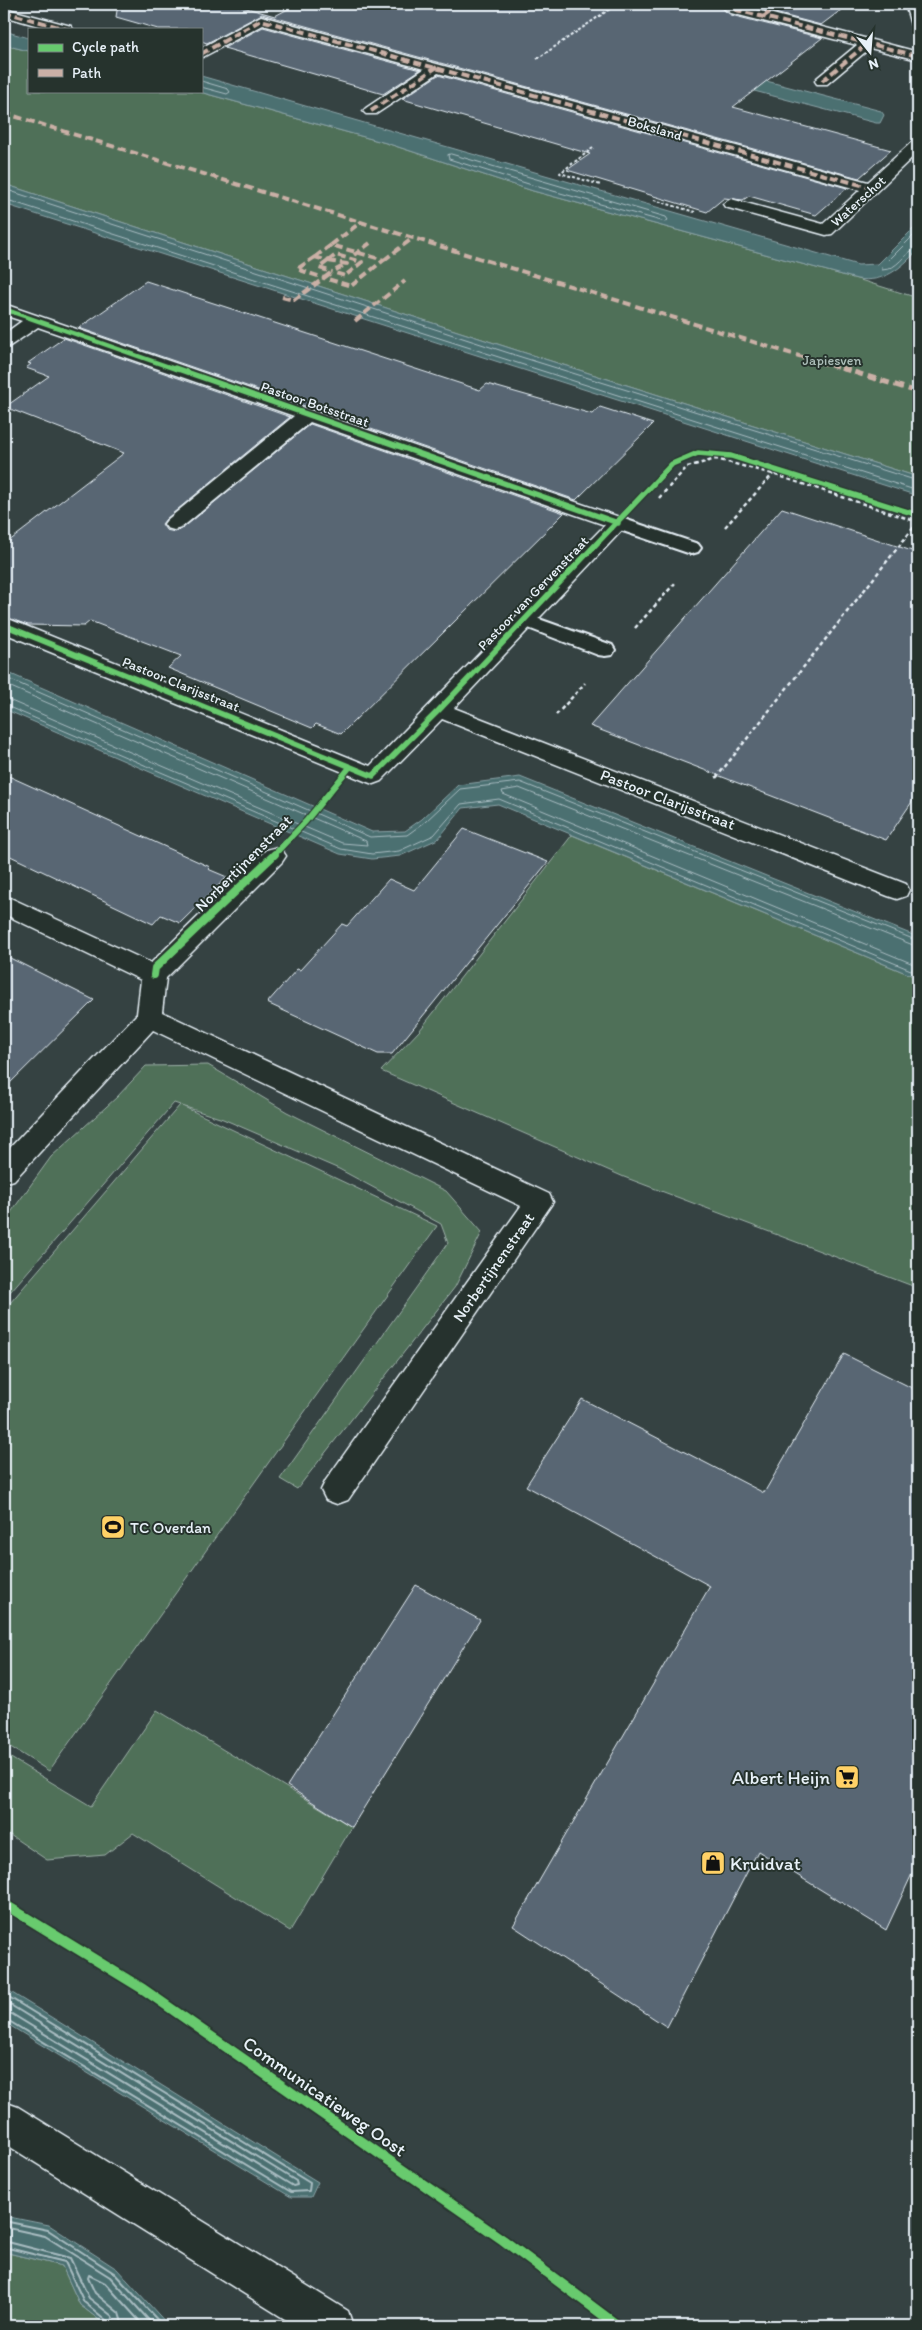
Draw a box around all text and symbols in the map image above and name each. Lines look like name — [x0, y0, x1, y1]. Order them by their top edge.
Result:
legend — [28, 28, 202, 92]
north arrow — [844, 28, 894, 78]
text: Cycle path — [72, 38, 139, 56]
text: N — [867, 54, 881, 73]
text: Path — [72, 64, 101, 82]
street label: Boksland — [626, 113, 685, 144]
street label: Waterschot — [827, 172, 889, 231]
park label: Japiesven — [803, 352, 862, 369]
street label: Pastoor Botsstraat — [259, 378, 371, 431]
street label: Pastoor van Gervenstraat — [474, 533, 592, 654]
street label: Pastoor Clarijsstraat — [120, 653, 242, 716]
street label: Pastoor Clarijsstraat — [598, 765, 738, 834]
street label: Norbertijnenstraat — [191, 811, 296, 916]
street label: Norbertijnenstraat — [449, 1209, 538, 1326]
sports icon: TC Overdan — [100, 1514, 126, 1540]
place label: TC Overdan — [130, 1518, 211, 1537]
supermarket icon: Albert Heijn — [834, 1764, 860, 1790]
place label: Albert Heijn — [732, 1766, 830, 1789]
shop icon: Kruidvat — [700, 1850, 726, 1876]
place label: Kruidvat — [730, 1852, 801, 1875]
street label: Communicatieweg Oost — [239, 2031, 411, 2162]

